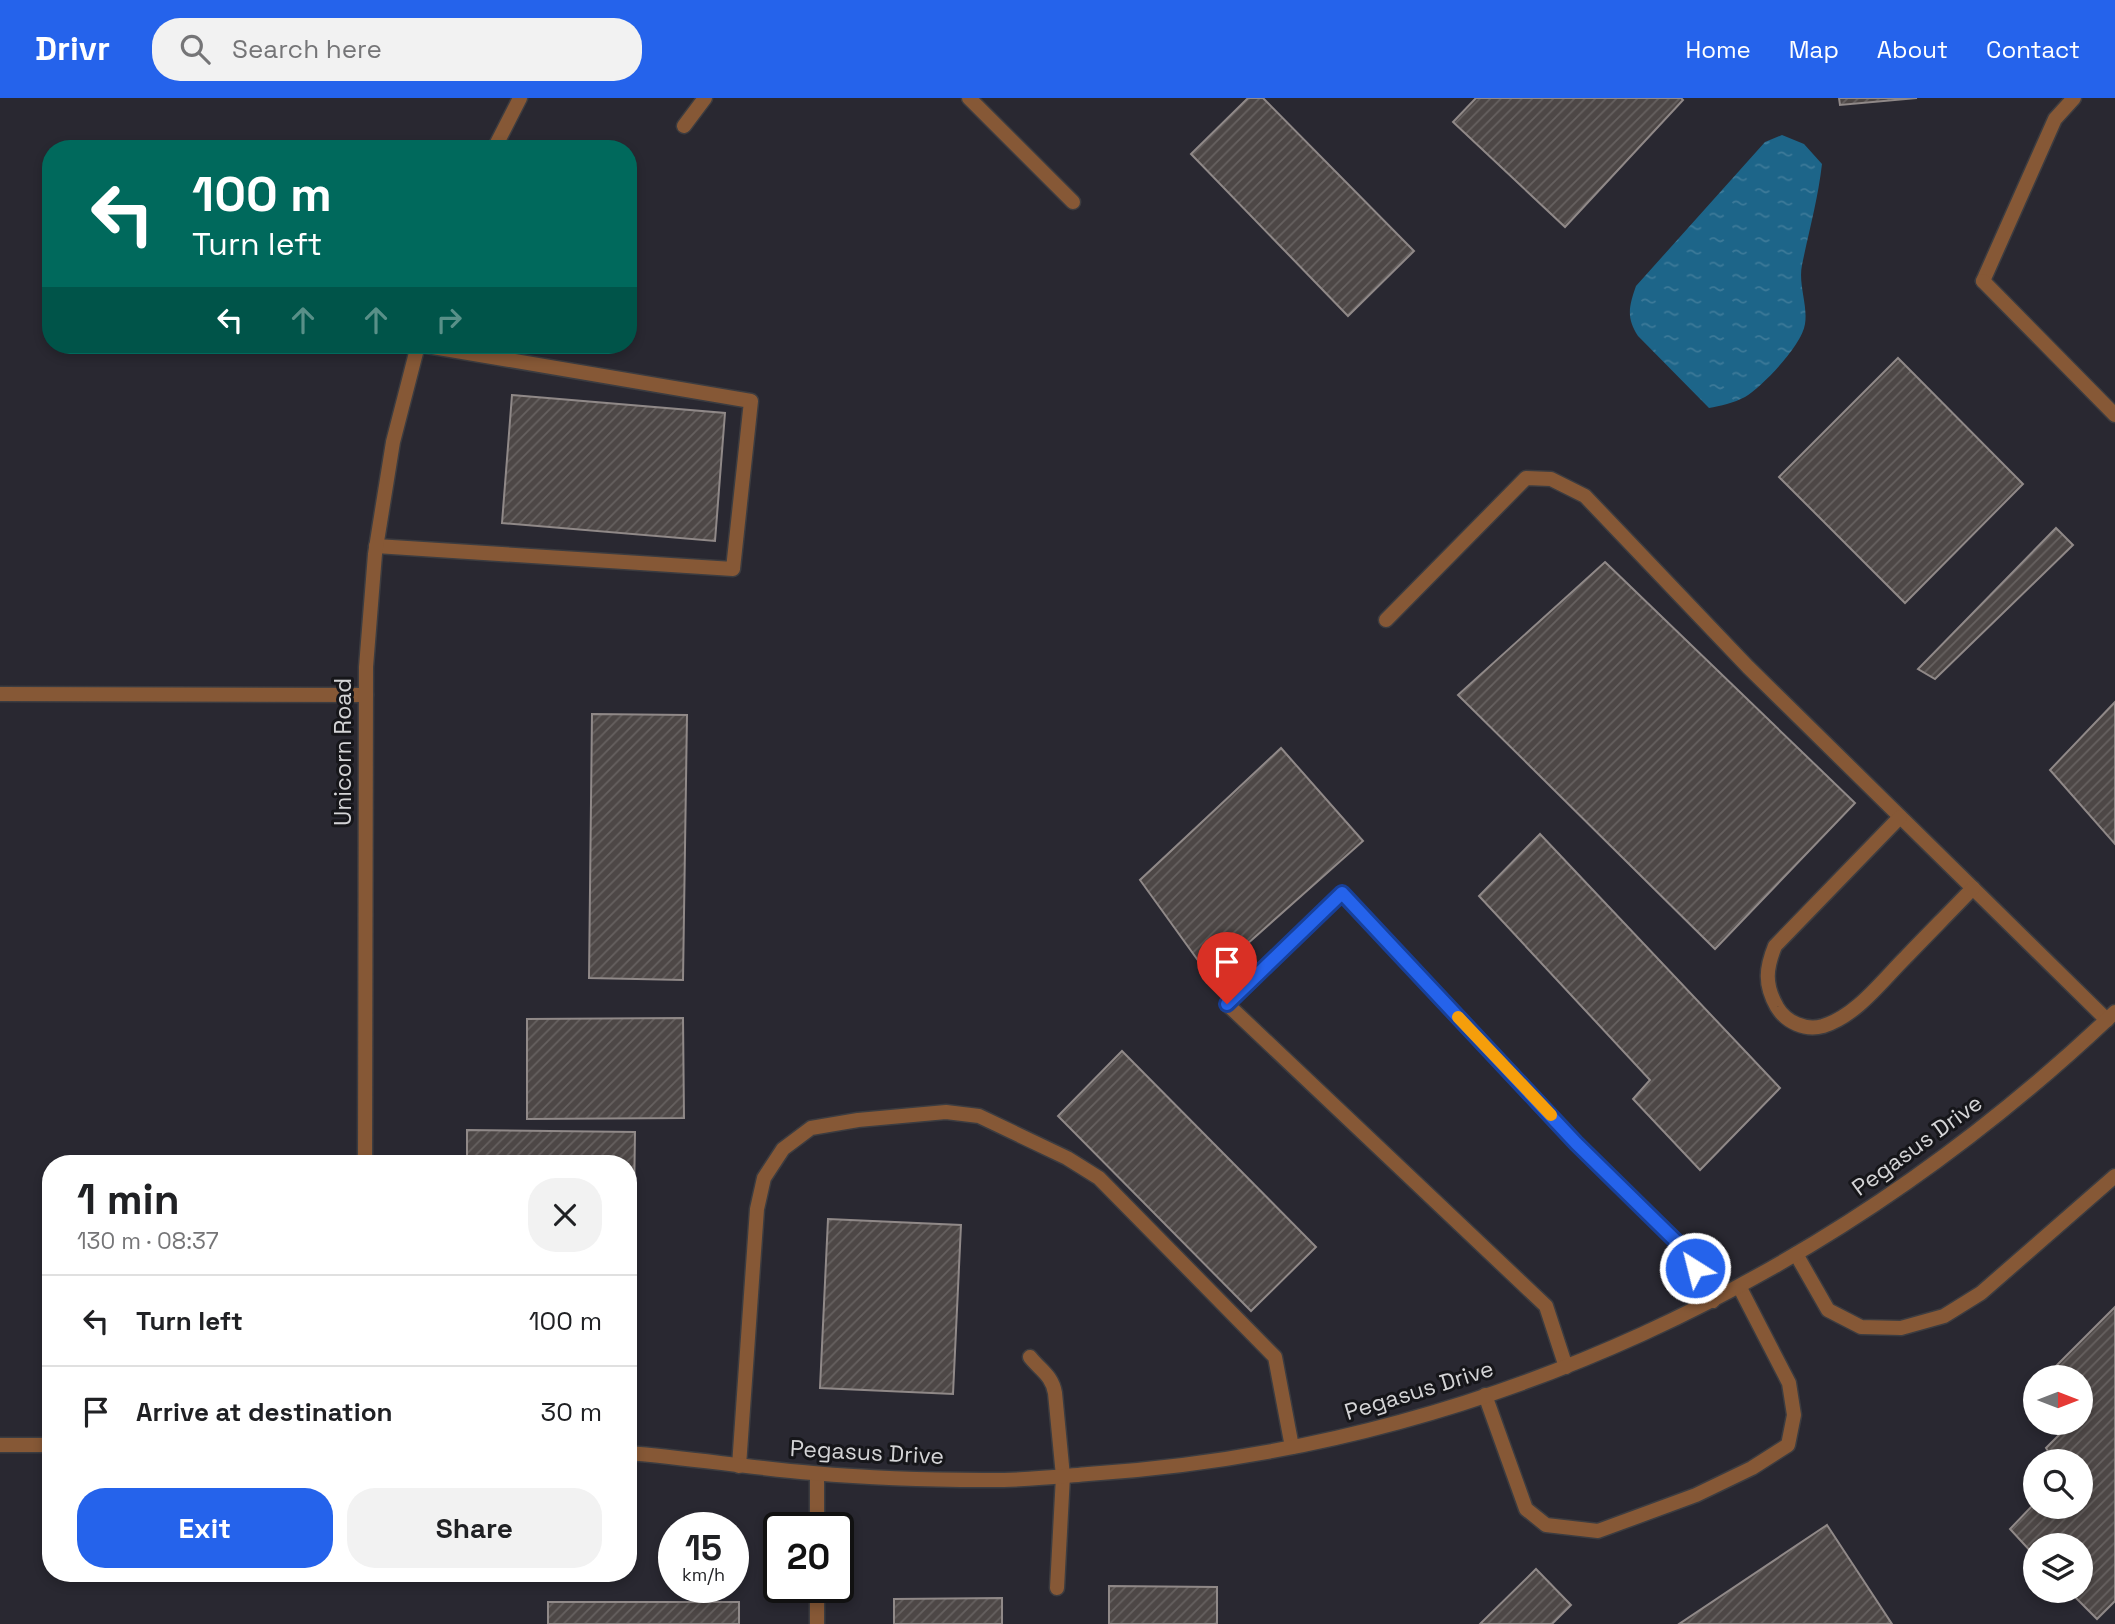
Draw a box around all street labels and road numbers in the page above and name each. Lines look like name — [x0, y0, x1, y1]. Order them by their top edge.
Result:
street label: Unicorn Road — [328, 678, 358, 826]
street label: Pegasus Drive — [1846, 1088, 1988, 1202]
street label: Pegasus Drive — [1341, 1353, 1497, 1427]
street label: Pegasus Drive — [789, 1433, 945, 1471]

